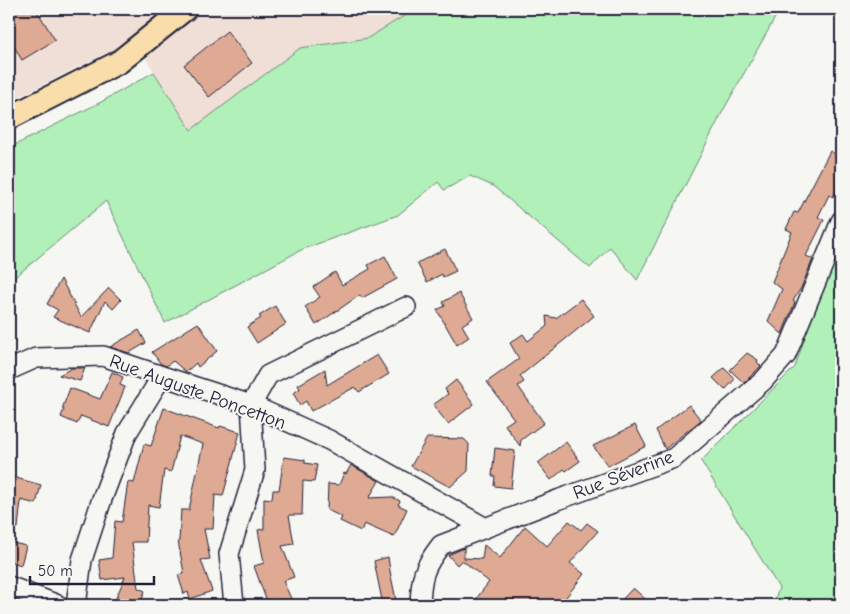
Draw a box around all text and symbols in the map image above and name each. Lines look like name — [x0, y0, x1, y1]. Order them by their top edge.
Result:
street label: Rue Auguste Poncetton — [106, 350, 289, 434]
street label: Rue Séverine — [570, 446, 677, 504]
scale bar — [30, 554, 154, 586]
text: 50 m — [38, 562, 73, 580]

